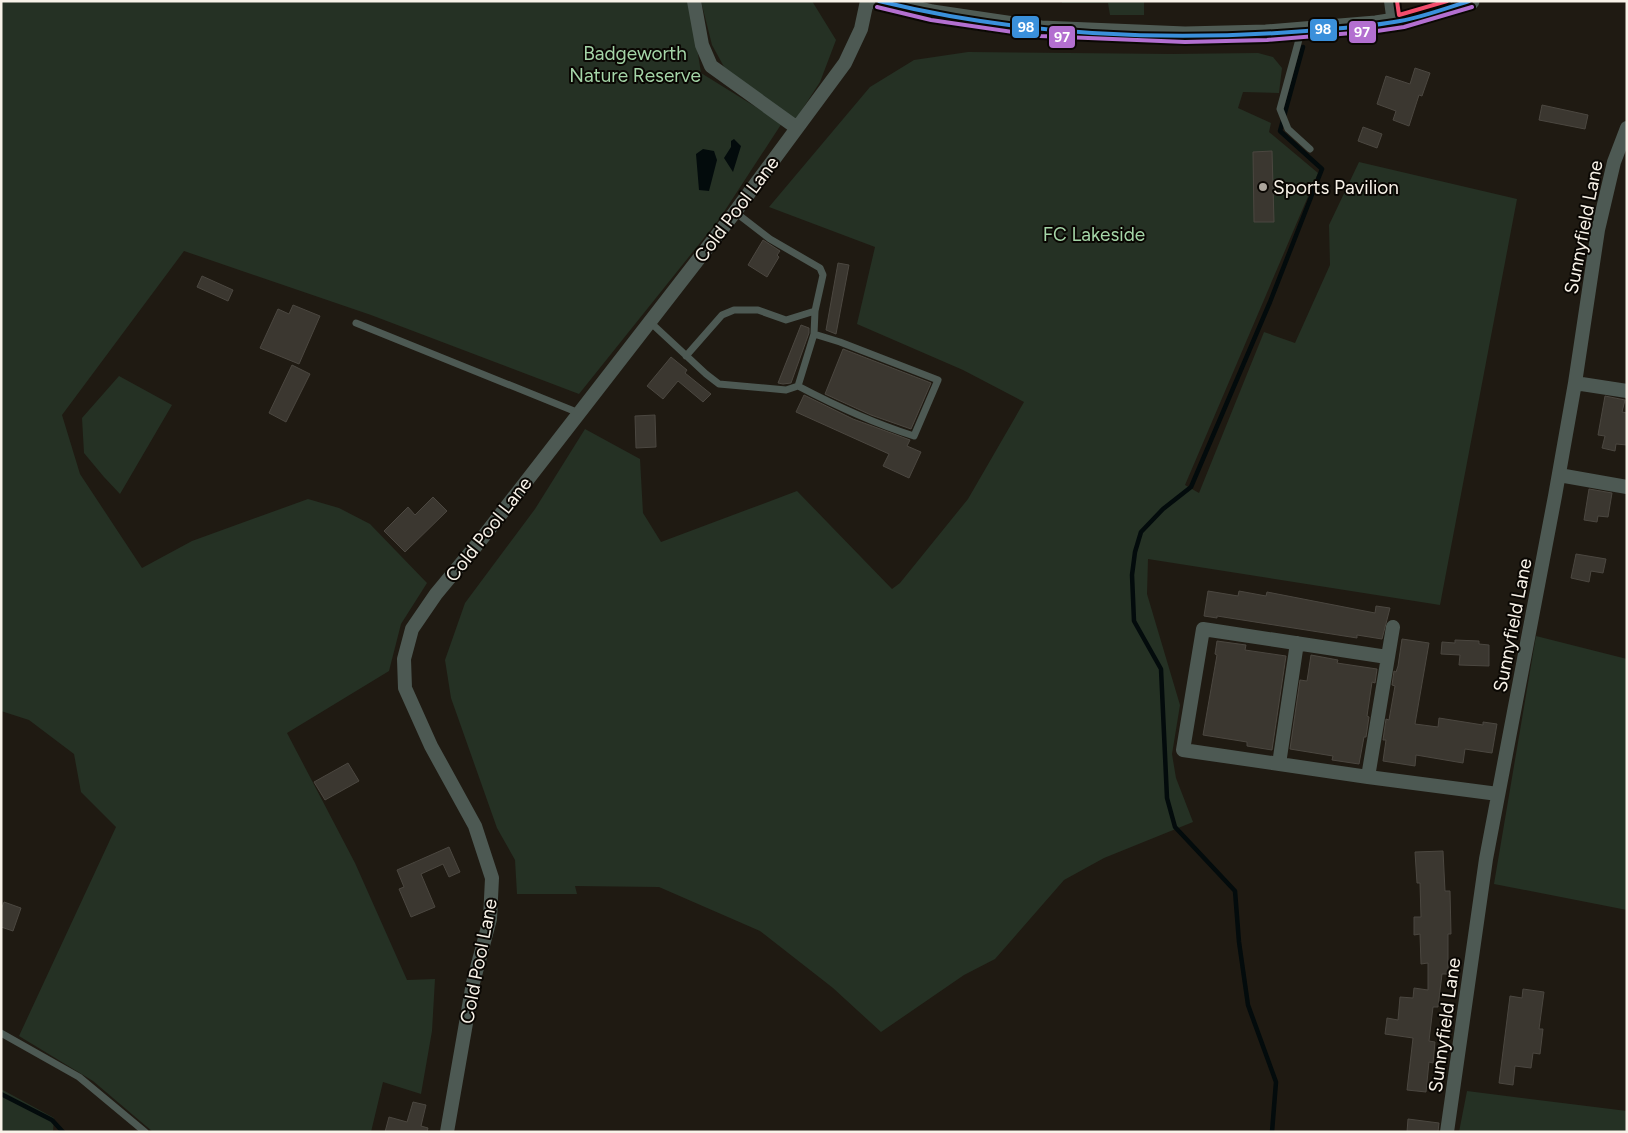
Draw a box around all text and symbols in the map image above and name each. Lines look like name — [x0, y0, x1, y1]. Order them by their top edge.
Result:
line badge: 98 — [1011, 15, 1040, 39]
line badge: 98 — [1309, 18, 1338, 42]
text: 98 — [1018, 19, 1034, 36]
line badge: 97 — [1348, 20, 1377, 44]
text: 98 — [1315, 21, 1331, 38]
text: 97 — [1354, 24, 1370, 41]
line badge: 97 — [1048, 25, 1076, 49]
text: 97 — [1054, 29, 1070, 46]
park label: Badgeworth Nature Reserve — [569, 42, 701, 87]
street label: Cold Pool Lane — [689, 152, 784, 267]
street label: Sunnyfield Lane — [1559, 158, 1608, 296]
place label: Sports Pavilion — [1273, 176, 1399, 199]
marker: Sports Pavilion — [1257, 181, 1269, 193]
park label: FC Lakeside — [1043, 223, 1145, 246]
street label: Cold Pool Lane — [440, 472, 537, 586]
street label: Sunnyfield Lane — [1488, 556, 1537, 694]
street label: Cold Pool Lane — [455, 897, 502, 1026]
street label: Sunnyfield Lane — [1424, 956, 1465, 1094]

